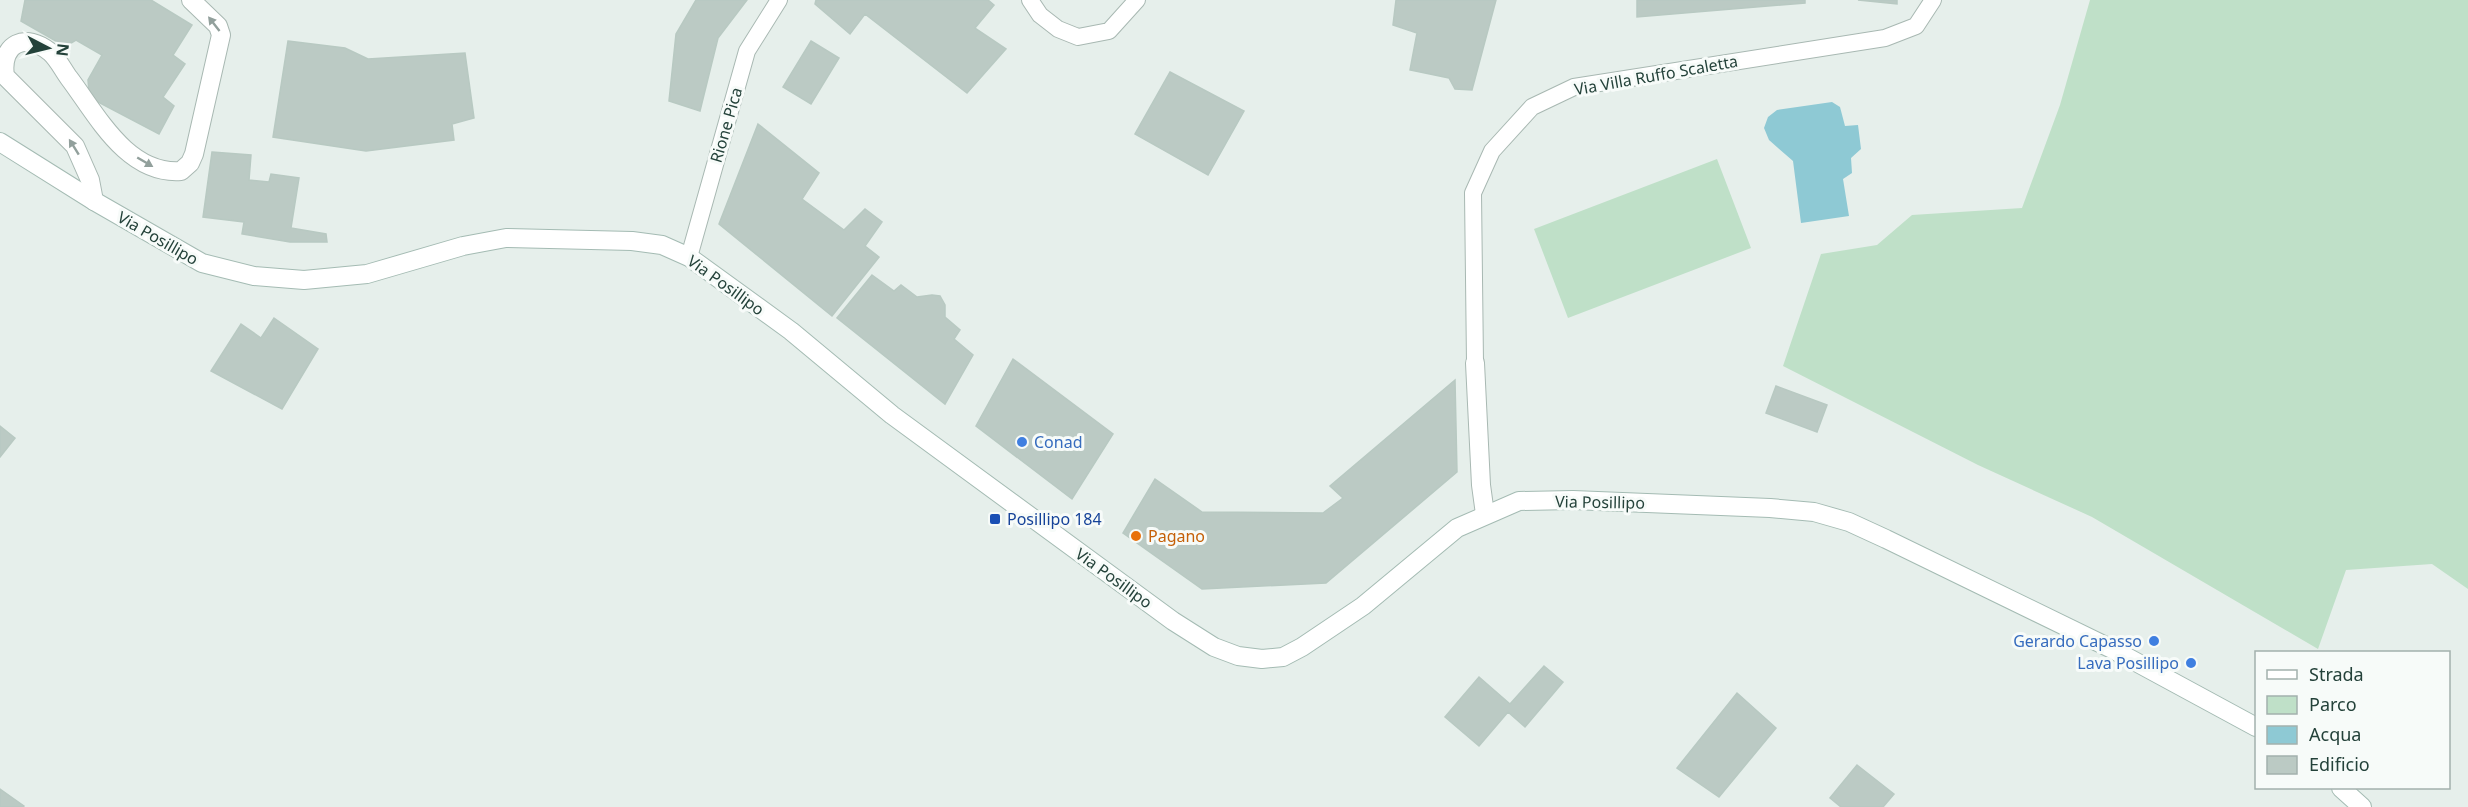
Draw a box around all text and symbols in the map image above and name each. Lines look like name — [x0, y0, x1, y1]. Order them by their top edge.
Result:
one-way arrow — [208, 16, 220, 32]
north arrow — [18, 18, 78, 78]
text: N — [51, 42, 75, 58]
street label: Via Villa Ruffo Scaletta — [1572, 50, 1740, 100]
street label: Rione Pica — [705, 85, 747, 165]
one-way arrow — [69, 138, 79, 155]
one-way arrow — [137, 157, 154, 167]
street label: Via Posillipo — [114, 206, 202, 270]
street label: Via Posillipo — [683, 250, 769, 320]
place label: Conad — [1034, 431, 1083, 453]
marker: Conad — [1015, 435, 1029, 449]
street label: Via Posillipo — [1555, 490, 1645, 514]
place label: Posillipo 184 — [1007, 508, 1102, 530]
marker: Posillipo 184 — [988, 512, 1002, 526]
place label: Pagano — [1148, 525, 1205, 547]
marker: Pagano — [1129, 529, 1143, 543]
street label: Via Posillipo — [1071, 543, 1157, 613]
place label: Gerardo Capasso — [2013, 630, 2142, 652]
marker: Gerardo Capasso — [2147, 634, 2161, 648]
legend — [2255, 651, 2450, 789]
place label: Lava Posillipo — [2077, 652, 2179, 674]
marker: Lava Posillipo — [2184, 656, 2198, 670]
text: Strada — [2309, 662, 2364, 686]
text: Parco — [2309, 692, 2357, 716]
text: Acqua — [2309, 722, 2361, 746]
text: Edificio — [2309, 752, 2370, 776]

